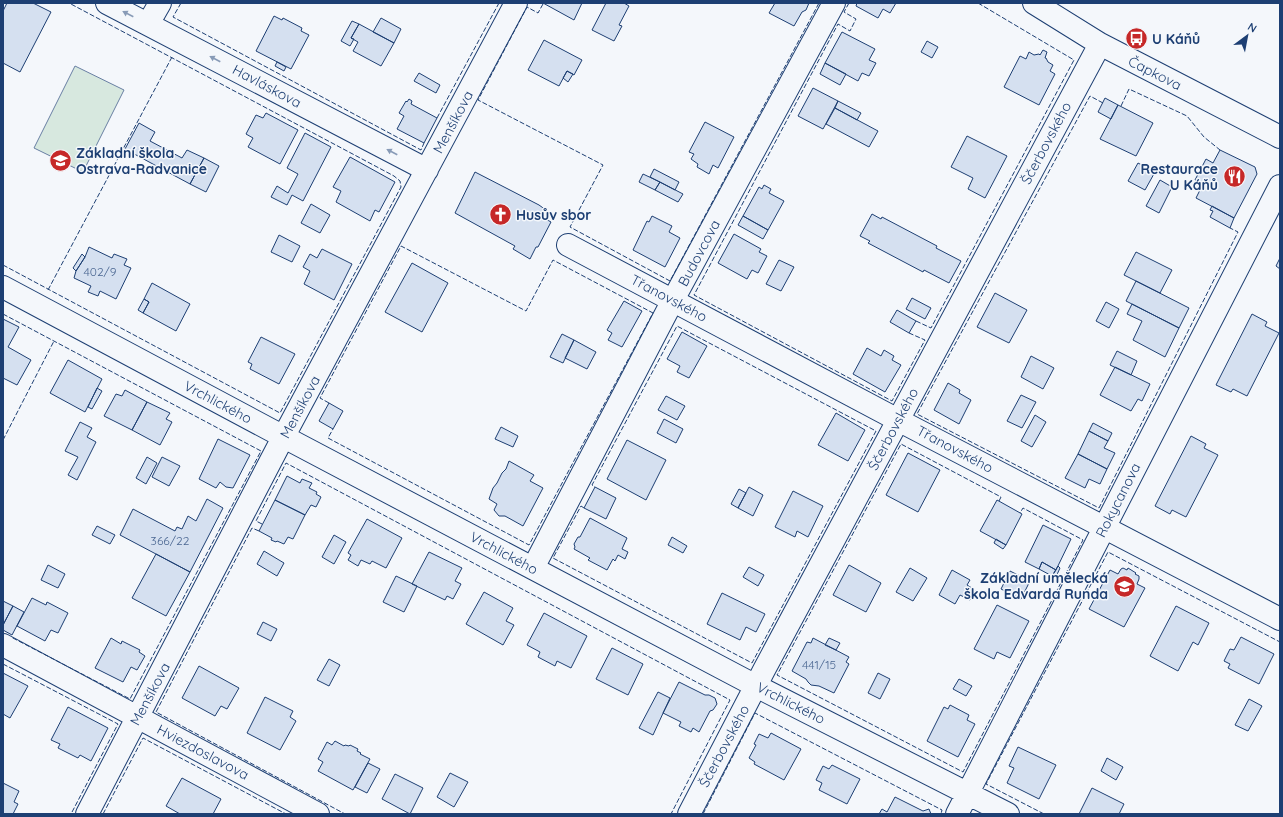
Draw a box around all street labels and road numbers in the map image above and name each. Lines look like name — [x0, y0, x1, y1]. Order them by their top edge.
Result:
street label: Čapkova — [1125, 52, 1185, 94]
street label: Havláskova — [229, 60, 305, 112]
street label: Menšíkova — [429, 87, 477, 157]
street label: Ščerbovského — [1017, 99, 1075, 187]
street label: Budovcova — [674, 217, 724, 289]
street label: Třanovského — [628, 270, 710, 326]
street label: Menšíkova — [276, 372, 324, 442]
street label: Vrchlického — [181, 377, 255, 427]
street label: Ščerbovského — [864, 385, 922, 473]
street label: Třanovského — [914, 421, 996, 477]
street label: Rokycanova — [1092, 460, 1144, 540]
street label: Vrchlického — [467, 528, 541, 578]
street label: Menšíkova — [126, 659, 174, 729]
street label: Vrchlického — [754, 678, 828, 728]
street label: Ščerbovského — [695, 702, 753, 790]
street label: Hviezdoslavova — [154, 720, 252, 784]

